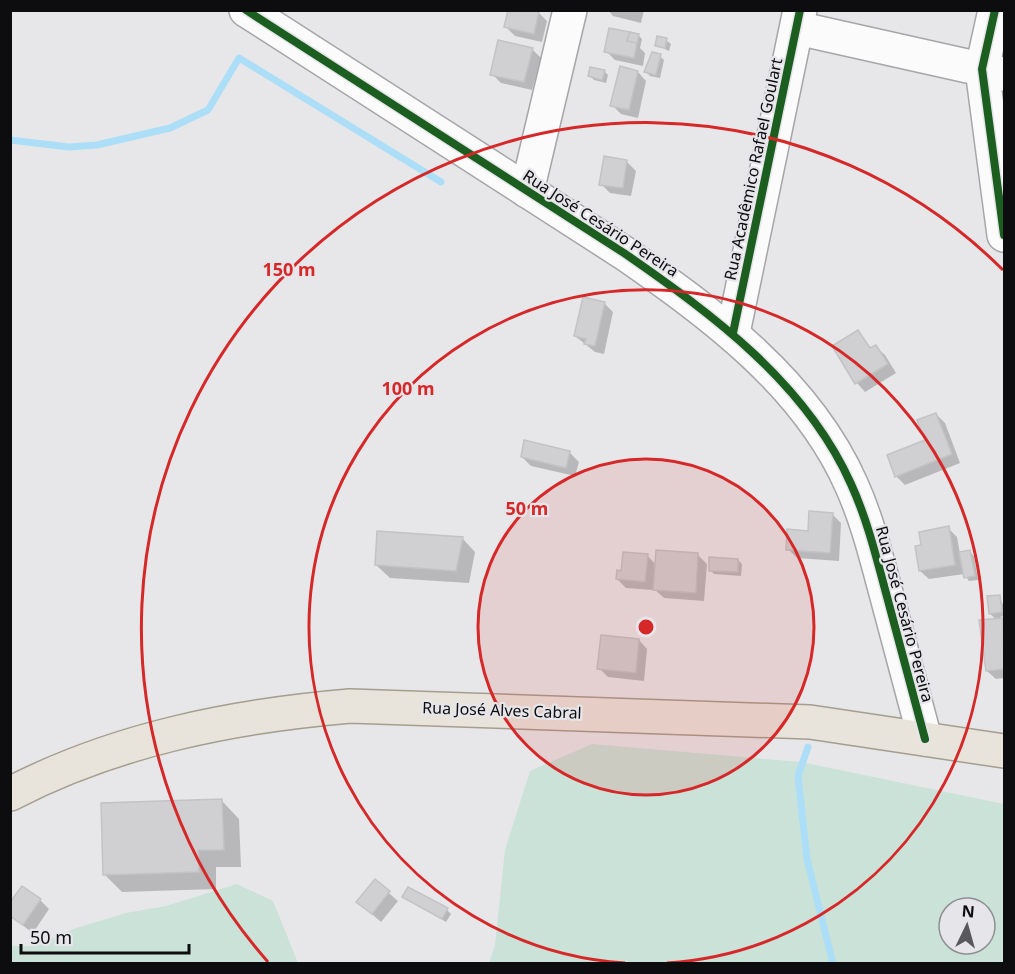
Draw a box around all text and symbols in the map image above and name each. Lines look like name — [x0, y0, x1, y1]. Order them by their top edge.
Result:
street label: Rua Acadêmico Rafael Goulart — [719, 56, 787, 282]
street label: Rua José Cesário Pereira — [519, 164, 683, 282]
text: 150 m — [262, 257, 316, 281]
text: 100 m — [381, 376, 435, 400]
text: 50 m — [506, 496, 548, 520]
street label: Rua José Cesário Pereira — [871, 523, 939, 705]
centre of rings — [636, 617, 656, 637]
street label: Rua José Alves Cabral — [422, 696, 582, 724]
north arrow — [937, 896, 997, 956]
text: N — [961, 900, 976, 923]
scale bar — [21, 917, 189, 955]
text: 50 m — [30, 925, 72, 949]

